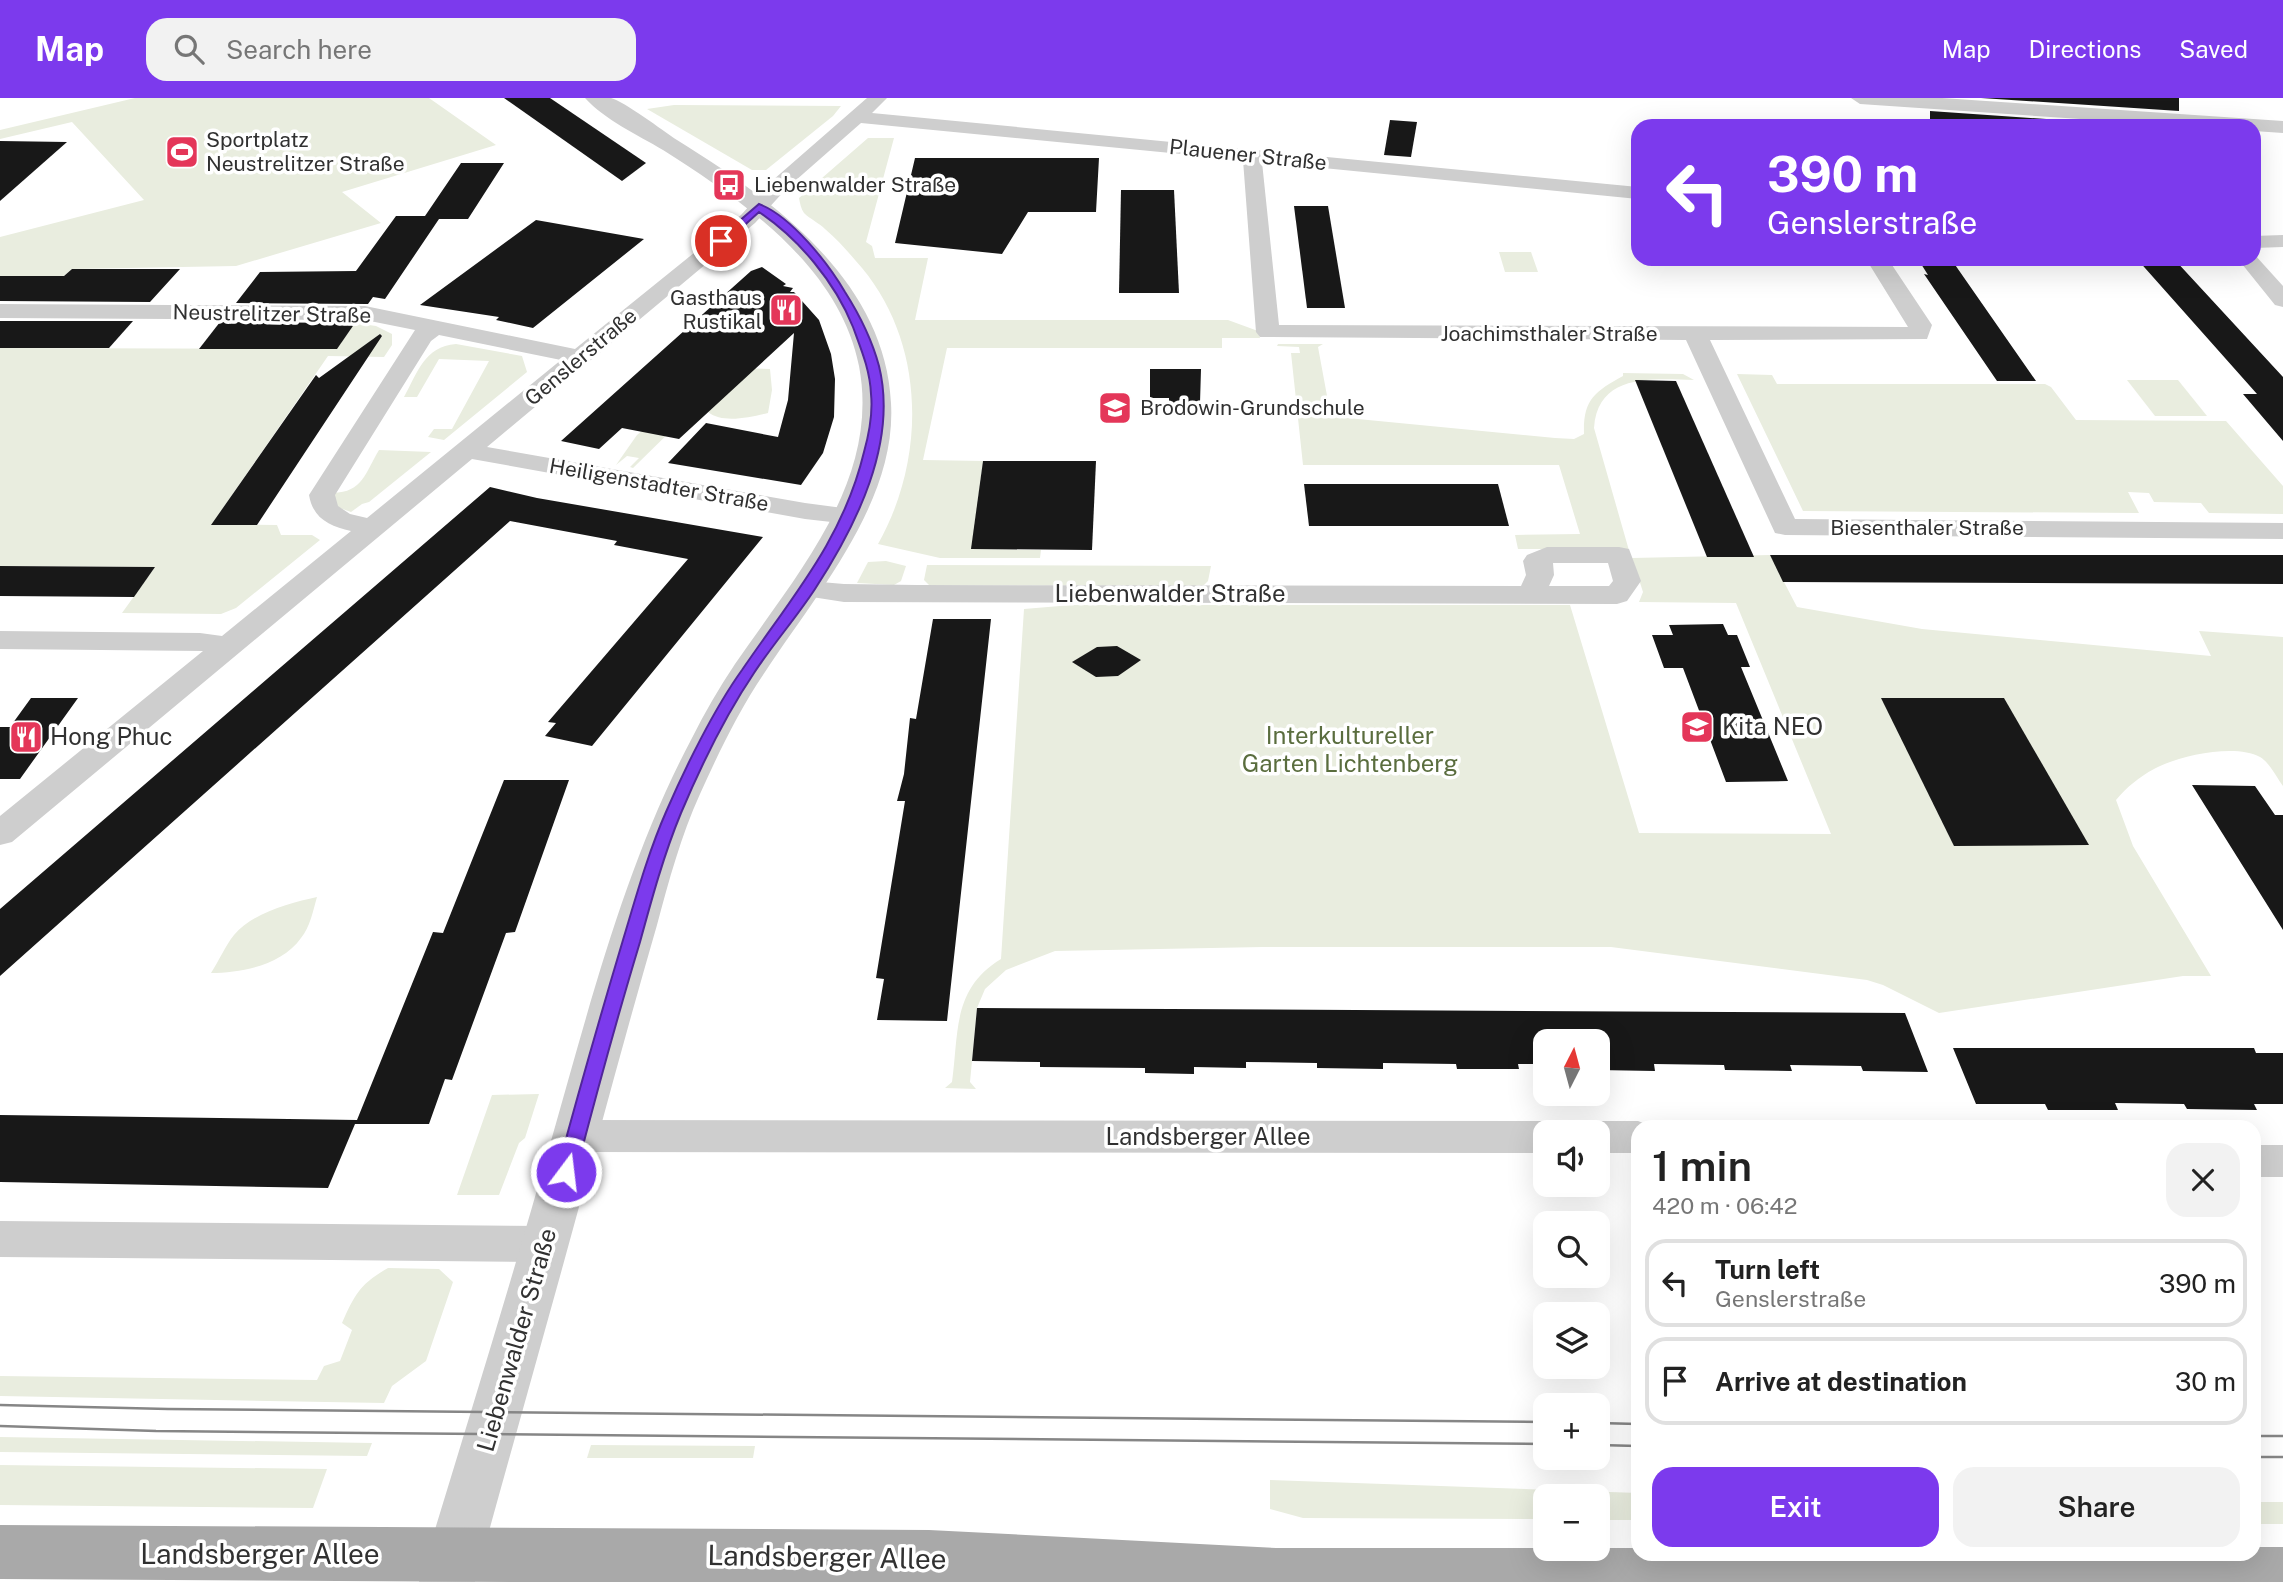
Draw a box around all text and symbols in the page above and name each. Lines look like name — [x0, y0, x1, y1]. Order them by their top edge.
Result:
search box — [146, 18, 636, 81]
text: Map — [35, 30, 104, 68]
icon: search — [170, 30, 208, 68]
text: Search here — [226, 34, 372, 65]
text: Map — [1942, 35, 1991, 63]
text: Directions — [2029, 35, 2141, 63]
text: Saved — [2179, 35, 2248, 63]
place label: Sportplatz Neustrelitzer Straße — [206, 127, 405, 176]
sports icon: Sportplatz Neustrelitzer Straße — [163, 133, 201, 171]
street label: Plauener Straße — [1168, 134, 1328, 175]
text: 390 m — [1767, 145, 1918, 203]
icon: left — [1652, 147, 1743, 238]
bus stop icon: Liebenwalder Straße — [710, 166, 748, 204]
place label: Liebenwalder Straße — [754, 172, 956, 197]
text: Genslerstraße — [1767, 204, 1977, 241]
pin — [691, 211, 751, 271]
icon: arrive — [702, 222, 740, 260]
place label: Gasthaus Rustikal — [670, 285, 762, 334]
restaurant icon: Gasthaus Rustikal — [767, 291, 805, 329]
street label: Neustrelitzer Straße — [173, 299, 372, 328]
street label: Genslerstraße — [520, 303, 642, 411]
street label: Joachimsthaler Straße — [1440, 321, 1658, 346]
school or university icon: Brodowin-Grundschule — [1096, 389, 1134, 427]
place label: Brodowin-Grundschule — [1140, 395, 1365, 420]
street label: Heiligenstadter Straße — [547, 453, 771, 516]
street label: Biesenthaler Straße — [1830, 515, 2024, 540]
street label: Liebenwalder Straße — [1054, 579, 1286, 607]
school or university icon: Kita NEO — [1678, 708, 1716, 746]
place label: Kita NEO — [1722, 712, 1823, 740]
restaurant icon: Hong Phuc — [7, 718, 45, 756]
park label: Interkultureller Garten Lichtenberg — [1242, 721, 1458, 777]
place label: Hong Phuc — [50, 722, 173, 750]
north arrow — [1533, 1029, 1610, 1106]
map controls — [1533, 1029, 1610, 1561]
button: sound — [1533, 1120, 1610, 1197]
street label: Landsberger Allee — [1105, 1122, 1311, 1150]
position arrow — [529, 1135, 603, 1209]
text: 1 min — [1652, 1141, 1752, 1190]
button: close — [2166, 1143, 2240, 1217]
text: 420 m · 06:42 — [1652, 1192, 1797, 1219]
button: search — [1533, 1211, 1610, 1288]
street label: Liebenwalder Straße — [471, 1225, 561, 1455]
text: Turn left — [1715, 1254, 1820, 1285]
icon: left — [1656, 1264, 1694, 1302]
text: 390 m — [2159, 1268, 2236, 1299]
text: Genslerstraße — [1715, 1285, 1866, 1312]
button: layers — [1533, 1302, 1610, 1379]
icon: arrive — [1656, 1362, 1694, 1400]
text: Arrive at destination — [1715, 1366, 1967, 1397]
text: 30 m — [2175, 1366, 2236, 1397]
button: + — [1533, 1393, 1610, 1470]
button: Exit — [1652, 1467, 1939, 1547]
button: Share — [1953, 1467, 2240, 1547]
button: − — [1533, 1484, 1610, 1561]
street label: Landsberger Allee — [140, 1537, 380, 1570]
street label: Landsberger Allee — [707, 1538, 947, 1575]

